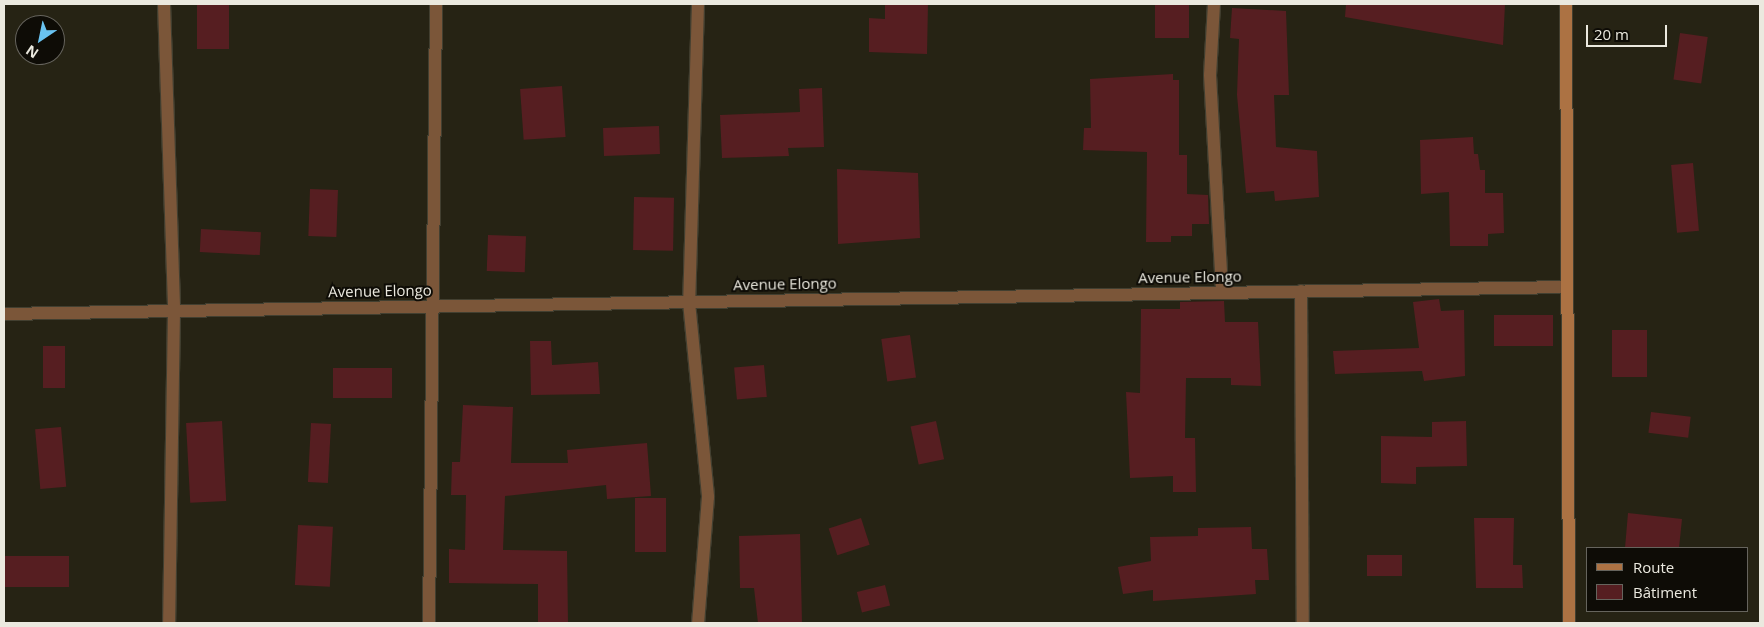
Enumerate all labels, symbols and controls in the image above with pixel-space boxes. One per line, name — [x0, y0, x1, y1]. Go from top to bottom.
north arrow — [15, 15, 65, 65]
scale bar — [1589, 15, 1670, 47]
text: 20 m — [1594, 24, 1629, 44]
text: N — [22, 41, 42, 63]
street label: Avenue Elongo — [1138, 267, 1242, 287]
street label: Avenue Elongo — [733, 274, 837, 294]
street label: Avenue Elongo — [328, 281, 432, 301]
legend — [1586, 547, 1749, 612]
text: Route — [1633, 557, 1674, 577]
text: Bâtiment — [1633, 582, 1697, 602]

